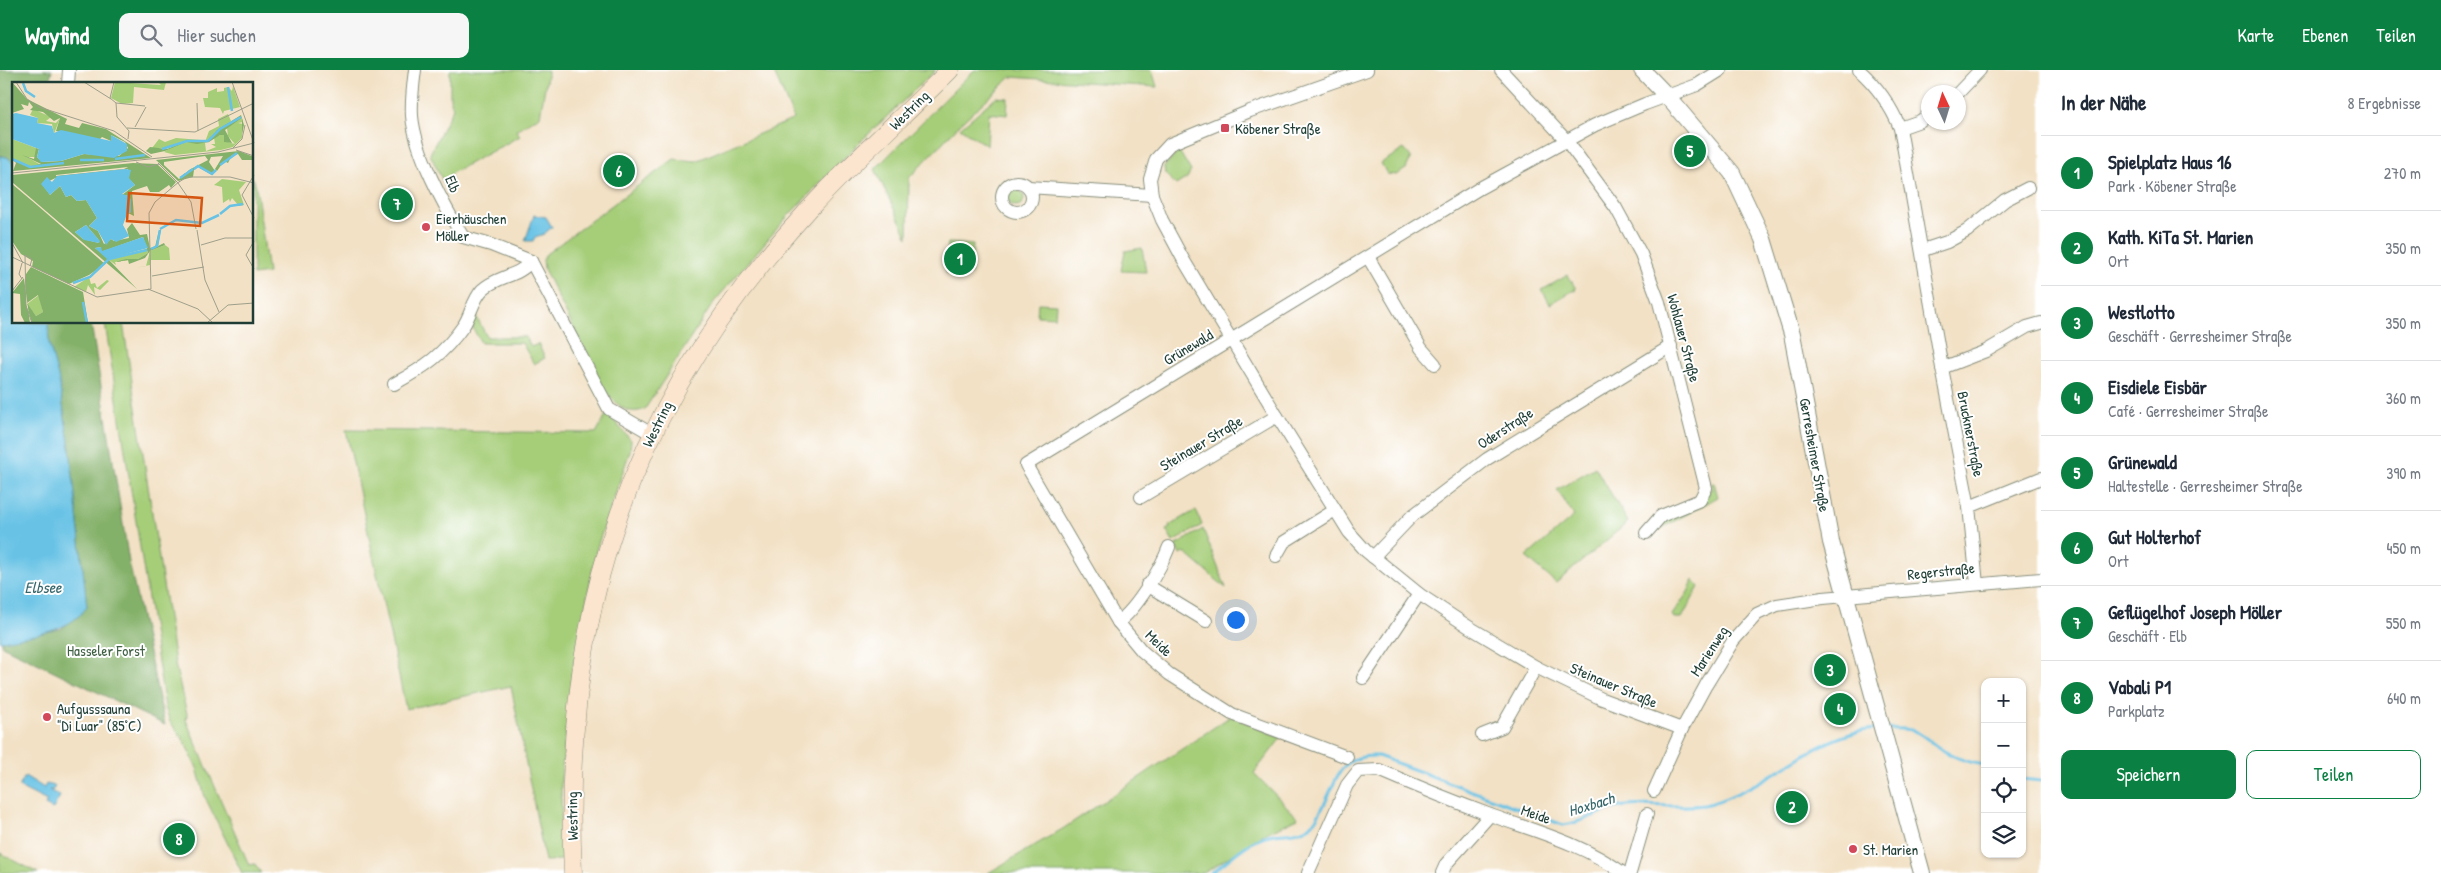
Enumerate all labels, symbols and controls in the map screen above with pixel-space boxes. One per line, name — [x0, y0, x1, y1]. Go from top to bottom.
search box — [119, 13, 469, 58]
text: Wayfind — [25, 19, 89, 51]
icon: search — [137, 21, 165, 49]
text: Hier suchen — [177, 22, 256, 48]
text: Karte — [2238, 23, 2274, 48]
text: Ebenen — [2302, 23, 2348, 48]
text: Teilen — [2376, 23, 2416, 48]
inset map — [12, 82, 254, 324]
street label: Westring — [884, 85, 934, 135]
north arrow — [1921, 85, 1966, 130]
text: In der Nähe — [2061, 88, 2146, 117]
text: 8 Ergebnisse — [2348, 92, 2421, 114]
place label: Köbener Straße — [1235, 118, 1321, 139]
marker: Köbener Straße — [1219, 122, 1231, 134]
pin: 5 — [1674, 132, 1706, 170]
text: Spielplatz Haus 16 — [2108, 149, 2232, 175]
pin: 6 — [603, 152, 635, 190]
text: 1 — [2074, 162, 2080, 184]
text: 270 m — [2384, 162, 2421, 184]
street label: Elb — [440, 172, 466, 196]
text: Park · Köbener Straße — [2108, 175, 2237, 197]
pin: 7 — [381, 185, 413, 223]
place label: Eierhäuschen Möller — [436, 208, 507, 246]
marker: Eierhäuschen Möller — [420, 221, 432, 233]
text: Kath. KiTa St. Marien — [2108, 224, 2253, 250]
text: 2 — [2073, 237, 2081, 259]
text: 350 m — [2385, 237, 2421, 259]
pin: 1 — [944, 240, 976, 278]
text: Ort — [2108, 250, 2129, 272]
street label: Wohlauer Straße — [1662, 292, 1706, 384]
text: Westlotto — [2108, 299, 2175, 325]
text: 3 — [2073, 312, 2081, 334]
text: 350 m — [2385, 312, 2421, 334]
street label: Grünewald — [1159, 324, 1217, 370]
text: Geschäft · Gerresheimer Straße — [2108, 325, 2292, 347]
text: Eisdiele Eisbär — [2108, 374, 2207, 400]
text: 4 — [2074, 387, 2080, 409]
text: 360 m — [2386, 387, 2421, 409]
street label: Brucknerstraße — [1952, 390, 1990, 478]
street label: Gerresheimer Straße — [1795, 396, 1835, 514]
street label: Westring — [637, 397, 677, 451]
text: Café · Gerresheimer Straße — [2108, 400, 2268, 422]
street label: Oderstraße — [1473, 402, 1537, 454]
street label: Steinauer Straße — [1156, 410, 1246, 476]
text: Grünewald — [2108, 449, 2177, 475]
text: 5 — [2074, 462, 2080, 484]
text: 390 m — [2386, 462, 2421, 484]
text: Haltestelle · Gerresheimer Straße — [2108, 475, 2303, 497]
text: Gut Holterhof — [2108, 524, 2201, 550]
text: 6 — [2074, 537, 2080, 559]
text: 450 m — [2387, 537, 2421, 559]
text: Ort — [2108, 550, 2129, 572]
street label: Regerstraße — [1906, 557, 1976, 585]
water label: Elbsee — [25, 576, 62, 598]
text: Geflügelhof Joseph Möller — [2108, 599, 2282, 625]
your location — [1223, 607, 1249, 633]
text: 7 — [2073, 612, 2081, 634]
text: 550 m — [2386, 612, 2421, 634]
street label: Marienweg — [1685, 621, 1733, 680]
street label: Meide — [1141, 625, 1177, 661]
text: Geschäft · Elb — [2108, 625, 2187, 647]
park label: Hasseler Forst — [67, 640, 146, 661]
pin: 3 — [1814, 651, 1846, 689]
street label: Steinauer Straße — [1567, 657, 1661, 713]
text: Vabali P1 — [2108, 674, 2171, 700]
map controls — [1981, 678, 2026, 858]
button: + — [1981, 678, 2026, 723]
text: 8 — [2074, 687, 2080, 709]
text: 640 m — [2387, 687, 2421, 709]
pin: 4 — [1824, 690, 1856, 728]
place label: Aufgusssauna "Di Luar" (85°C) — [57, 698, 142, 736]
text: Parkplatz — [2108, 700, 2165, 722]
marker: Aufgusssauna "Di Luar" (85°C) — [41, 711, 53, 723]
button: − — [1981, 723, 2026, 768]
button: Speichern — [2061, 750, 2236, 799]
button: Teilen — [2246, 750, 2421, 799]
button: locate — [1981, 768, 2026, 813]
water label: Hoxbach — [1565, 786, 1618, 821]
pin: 2 — [1776, 788, 1808, 826]
street label: Westring — [561, 791, 583, 841]
street label: Meide — [1518, 799, 1554, 829]
button: layers — [1981, 813, 2026, 858]
pin: 8 — [163, 820, 195, 858]
place label: St. Marien — [1863, 839, 1919, 860]
marker: St. Marien — [1847, 843, 1859, 855]

